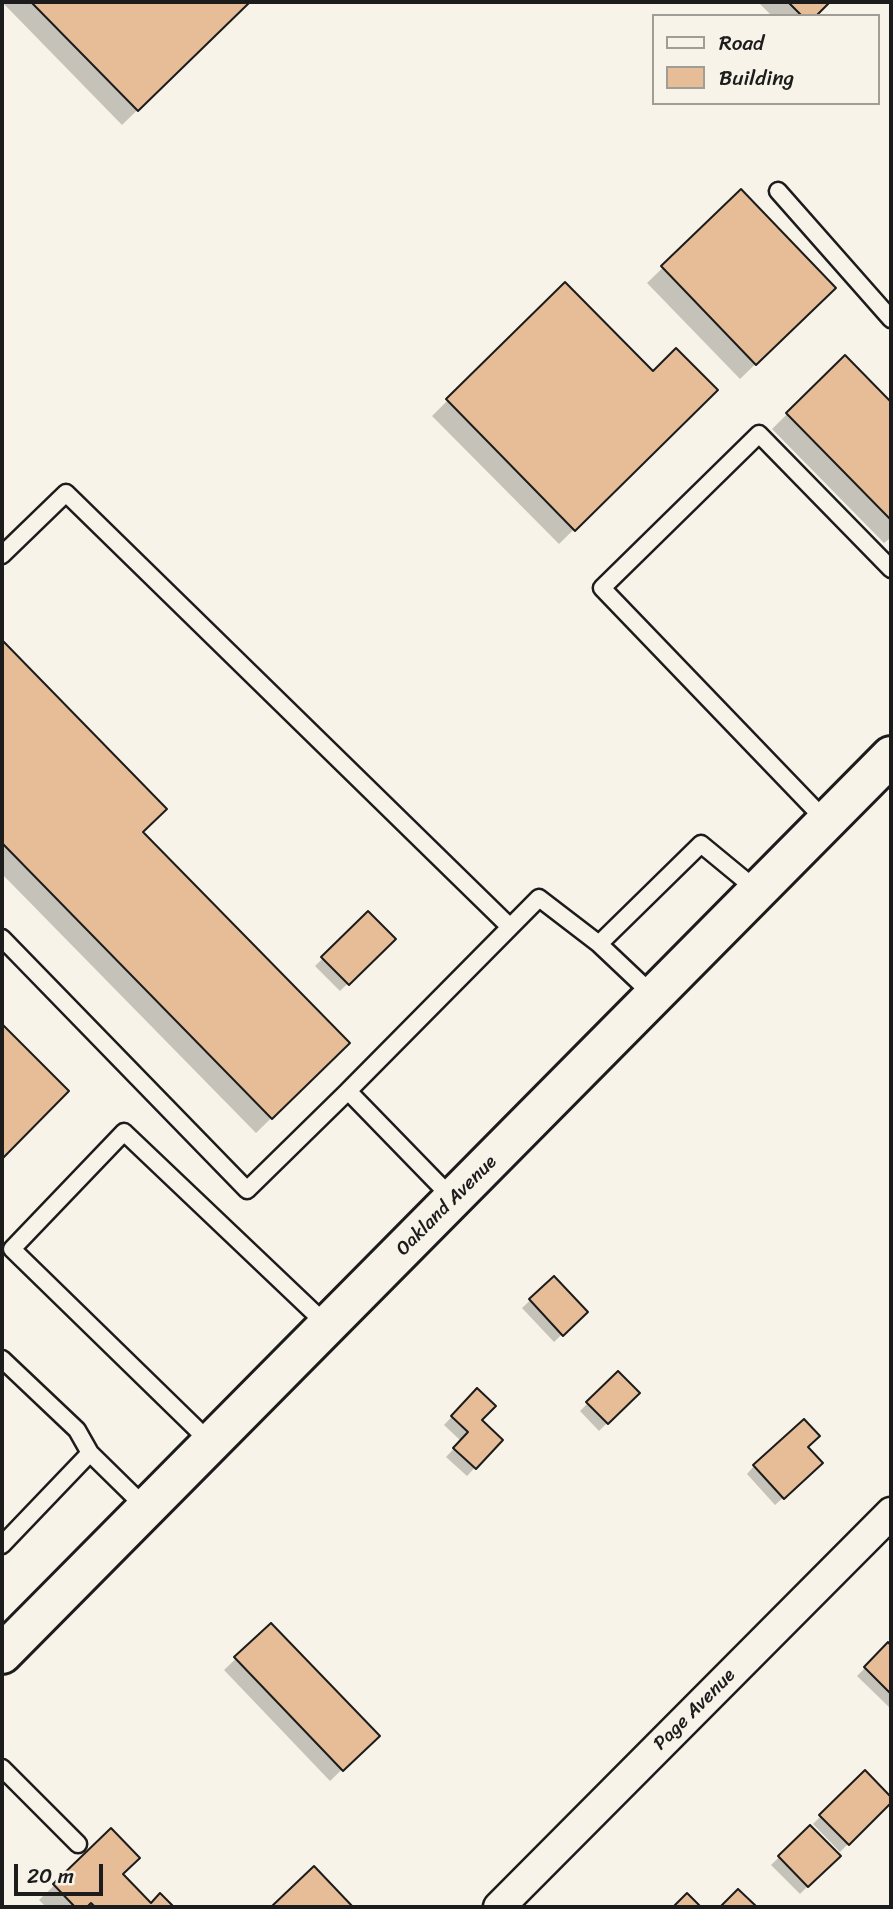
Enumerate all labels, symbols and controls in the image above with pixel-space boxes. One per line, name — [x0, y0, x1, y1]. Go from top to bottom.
legend — [652, 14, 879, 105]
text: Road — [719, 24, 764, 62]
text: Building — [719, 59, 794, 97]
street label: Oakland Avenue — [392, 1151, 502, 1261]
street label: Page Avenue — [649, 1664, 741, 1756]
scale bar — [18, 1850, 107, 1894]
text: 20 m — [27, 1857, 74, 1895]

